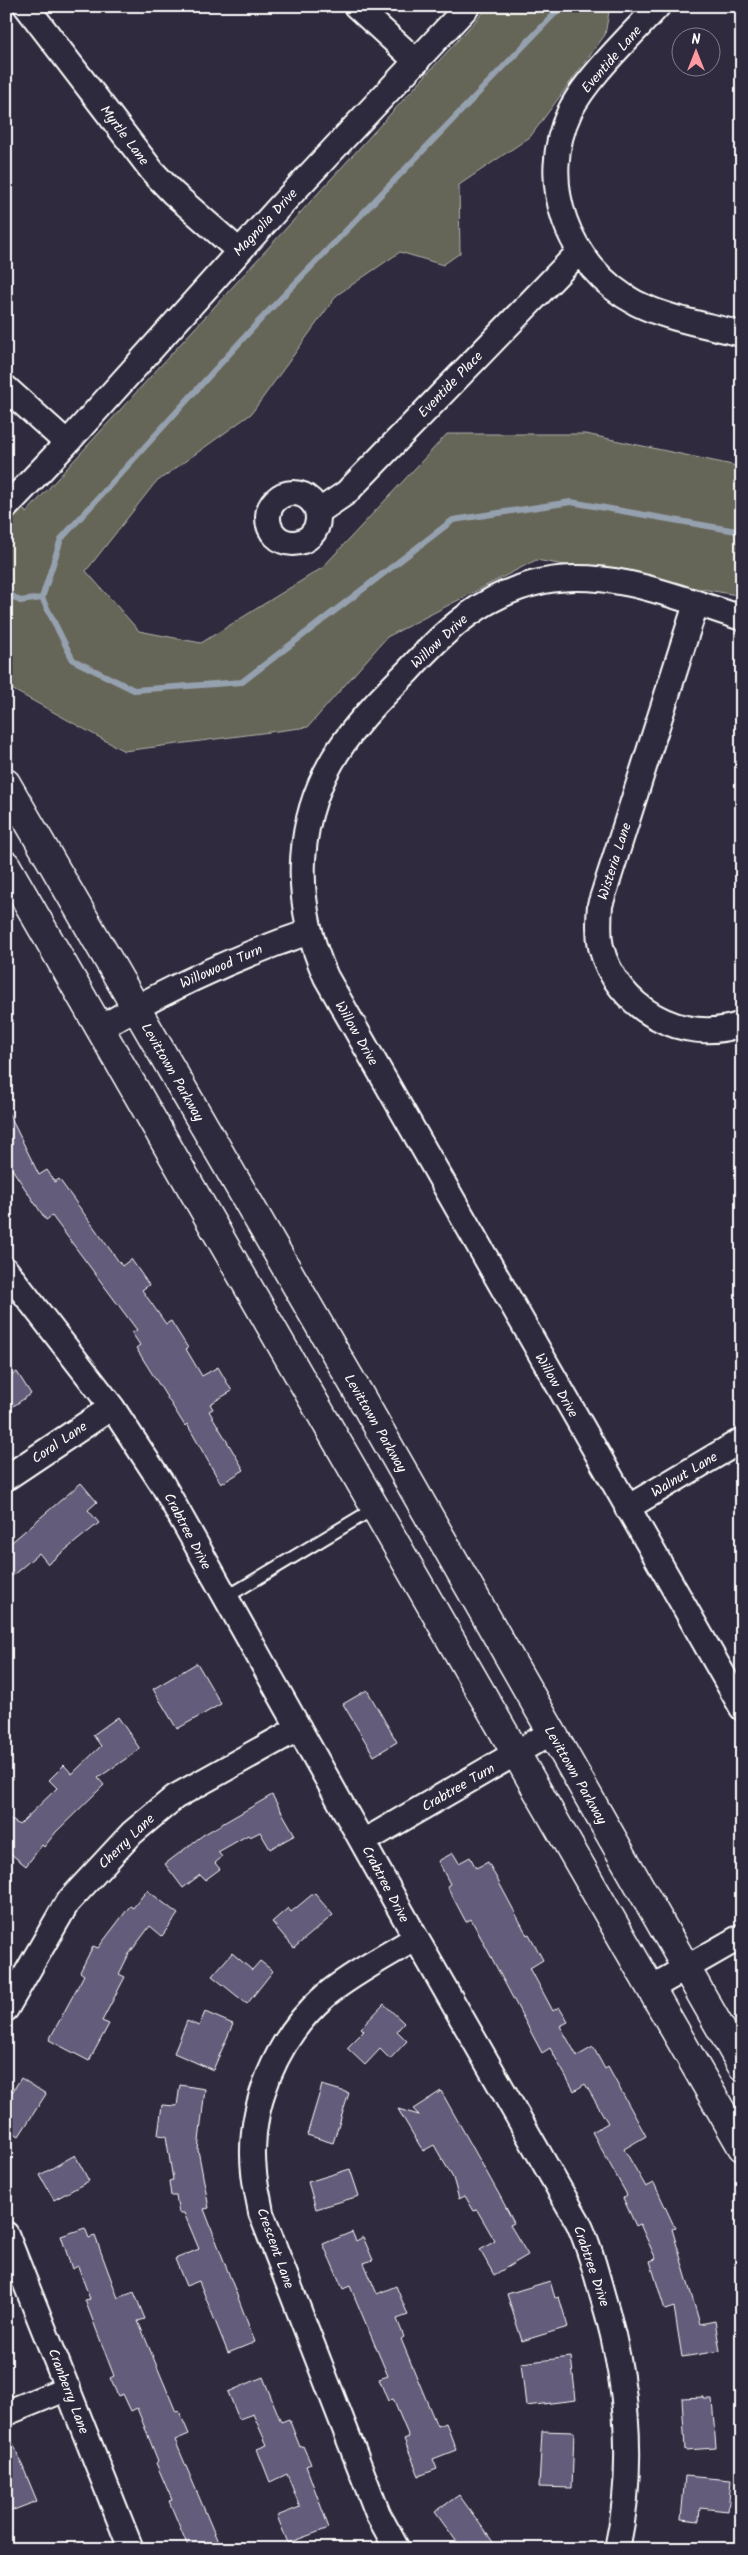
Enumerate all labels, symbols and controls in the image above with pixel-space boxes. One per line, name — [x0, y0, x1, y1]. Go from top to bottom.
street label: Eventide Lane — [576, 20, 648, 98]
north arrow — [670, 28, 720, 78]
text: N — [692, 29, 701, 51]
street label: Myrtle Lane — [94, 101, 155, 171]
street label: Magnolia Drive — [228, 183, 304, 262]
street label: Eventide Place — [413, 346, 489, 423]
street label: Willow Drive — [406, 609, 474, 674]
street label: Wisteria Lane — [592, 819, 638, 903]
street label: Willowood Turn — [177, 939, 266, 995]
street label: Willow Drive — [329, 997, 384, 1071]
street label: Levittown Parkway — [135, 1019, 210, 1126]
street label: Willow Drive — [529, 1349, 584, 1423]
street label: Levittown Parkway — [338, 1370, 413, 1477]
street label: Coral Lane — [27, 1416, 92, 1470]
street label: Walnut Lane — [647, 1446, 723, 1503]
street label: Crabtree Drive — [158, 1489, 217, 1575]
street label: Levittown Parkway — [538, 1722, 613, 1829]
street label: Crabtree Turn — [418, 1758, 499, 1818]
street label: Cherry Lane — [93, 1808, 161, 1875]
street label: Crabtree Drive — [356, 1842, 415, 1928]
street label: Crescent Lane — [250, 2205, 300, 2292]
street label: Crabtree Drive — [567, 2223, 615, 2310]
street label: Cranberry Lane — [42, 2345, 95, 2438]

